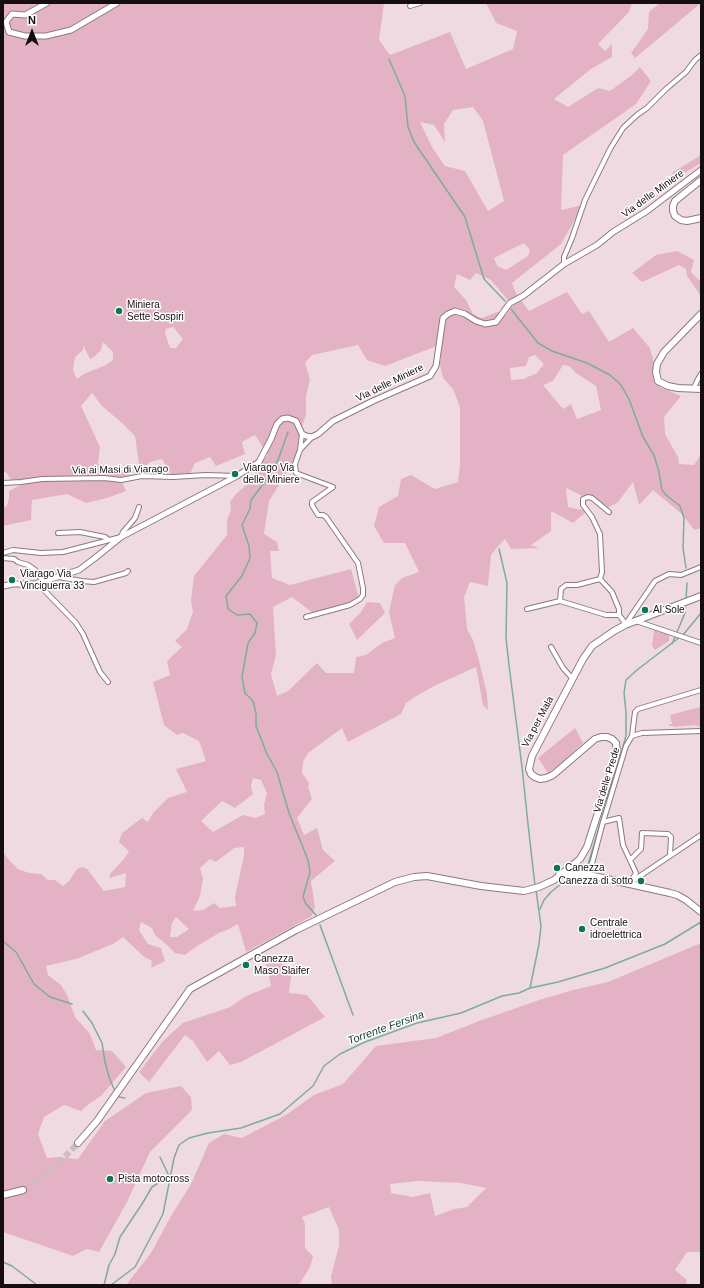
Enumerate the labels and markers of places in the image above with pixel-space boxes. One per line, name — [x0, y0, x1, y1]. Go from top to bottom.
place label: Miniera Sette Sospiri — [127, 299, 184, 322]
marker: Miniera Sette Sospiri — [114, 306, 124, 316]
place label: Viarago Via delle Miniere — [243, 462, 300, 486]
marker: Viarago Via delle Miniere — [230, 469, 240, 479]
place label: Viarago Via Vinciguerra 33 — [20, 568, 84, 592]
marker: Viarago Via Vinciguerra 33 — [7, 575, 17, 585]
place label: Al Sole — [653, 604, 685, 616]
marker: Al Sole — [640, 605, 650, 615]
place label: Canezza — [565, 862, 604, 874]
marker: Canezza — [552, 863, 562, 873]
place label: Canezza di sotto — [559, 875, 633, 887]
marker: Canezza di sotto — [636, 876, 646, 886]
place label: Centrale idroelettrica — [590, 917, 642, 940]
marker: Centrale idroelettrica — [577, 924, 587, 934]
place label: Canezza Maso Slaifer — [254, 953, 310, 976]
marker: Canezza Maso Slaifer — [241, 960, 251, 970]
place label: Pista motocross — [118, 1173, 189, 1185]
marker: Pista motocross — [105, 1174, 115, 1184]

